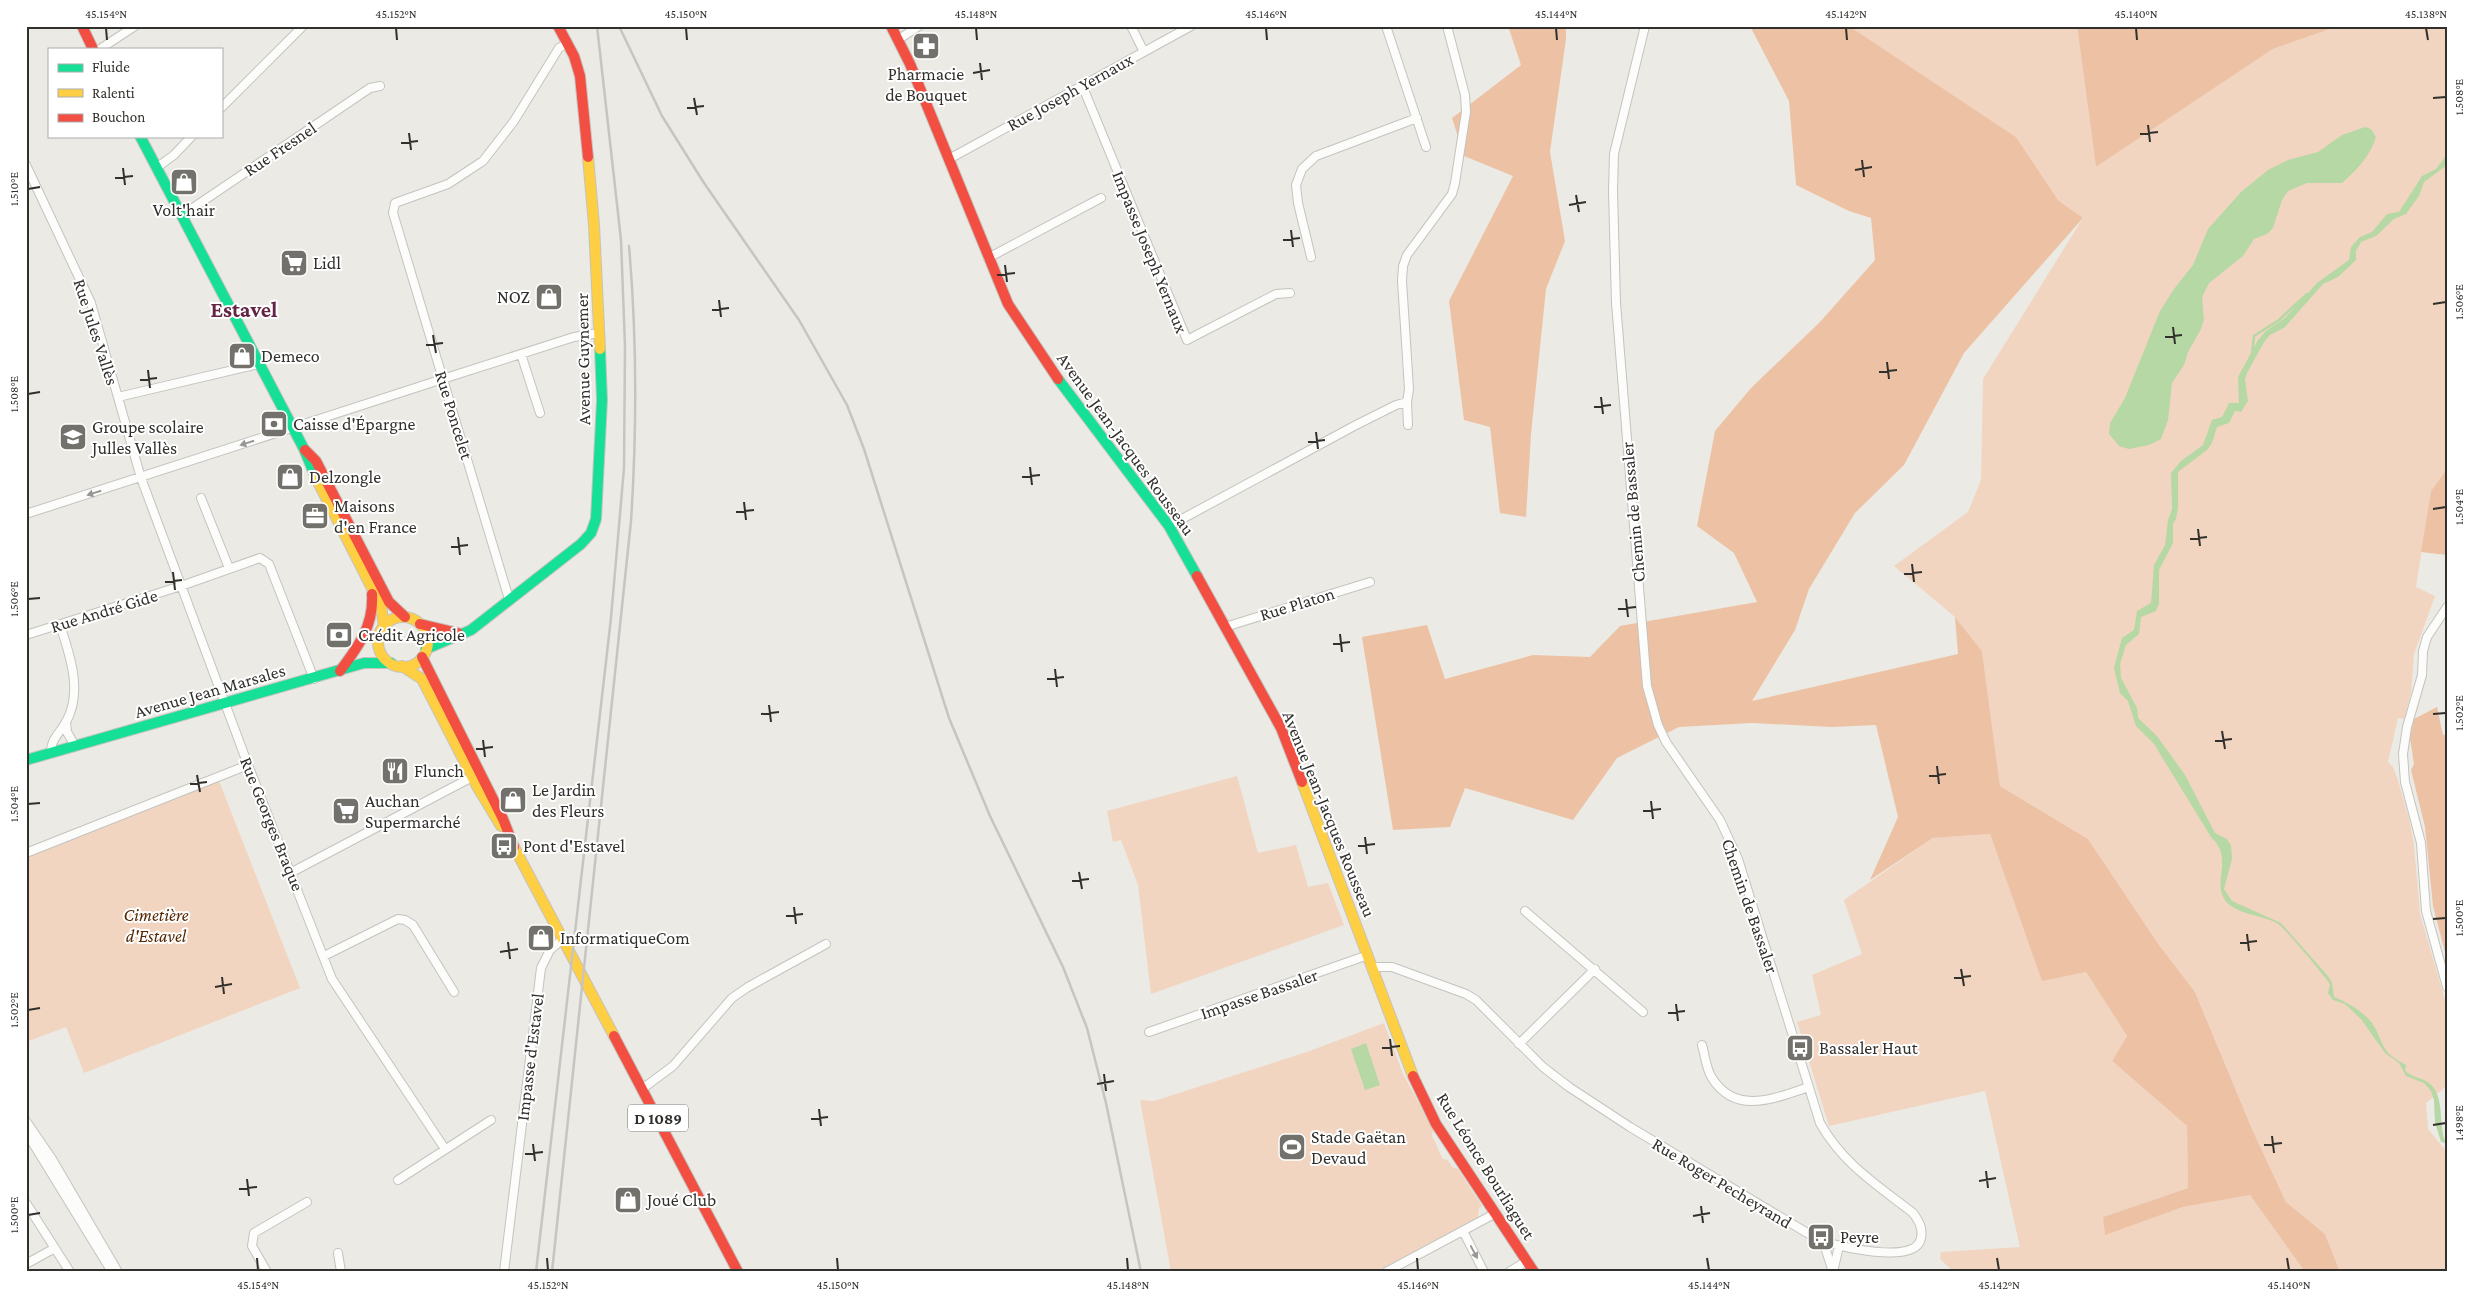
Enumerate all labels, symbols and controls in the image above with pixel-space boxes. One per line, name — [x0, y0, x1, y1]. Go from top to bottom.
text: 45.154°N — [85, 7, 127, 21]
text: 45.152°N — [375, 7, 417, 21]
text: 45.150°N — [665, 7, 708, 21]
text: 45.148°N — [955, 7, 998, 21]
text: 45.146°N — [1245, 7, 1287, 21]
text: 45.144°N — [1535, 7, 1577, 21]
text: 45.142°N — [1825, 7, 1867, 21]
text: 45.140°N — [2114, 7, 2158, 21]
text: 45.138°N — [2405, 7, 2447, 21]
pharmacy icon: Pharmacie de Bouquet — [911, 31, 941, 61]
legend — [48, 48, 222, 138]
street label: Rue Joseph Yernaux — [1004, 49, 1137, 135]
text: Fluide — [92, 59, 130, 75]
place label: Pharmacie de Bouquet — [885, 64, 968, 105]
text: 1.508°E — [2452, 78, 2466, 115]
text: Ralenti — [92, 85, 135, 101]
text: Bouchon — [92, 109, 145, 125]
street label: Rue Fresnel — [240, 117, 320, 180]
shop icon: Volt'hair — [169, 167, 199, 197]
street label: Impasse Joseph Yernaux — [1108, 168, 1192, 337]
text: 1.510°E — [7, 172, 21, 206]
place label: Volt'hair — [153, 200, 216, 220]
supermarket icon: Lidl — [279, 248, 309, 278]
place label: Lidl — [313, 253, 341, 273]
street label: Rue Jules Vallès — [69, 276, 123, 388]
shop icon: NOZ — [534, 282, 564, 312]
text: 1.506°E — [2452, 284, 2466, 320]
place label: NOZ — [497, 287, 530, 307]
street label: Avenue Guynemer — [572, 292, 594, 425]
district label: Estavel — [211, 297, 278, 322]
shop icon: Demeco — [227, 341, 257, 371]
place label: Demeco — [261, 346, 320, 366]
street label: Avenue Jean-Jacques Rousseau — [1053, 349, 1199, 539]
street label: Rue Poncelet — [431, 368, 477, 463]
text: 1.508°E — [7, 375, 21, 412]
bank icon: Caisse d'Épargne — [259, 409, 289, 439]
place label: Caisse d'Épargne — [293, 414, 416, 434]
place label: Groupe scolaire Julles Vallès — [90, 417, 204, 458]
school or university icon: Groupe scolaire Julles Vallès — [58, 422, 88, 452]
one-way arrow — [239, 440, 254, 447]
street label: Chemin de Bassaler — [1617, 440, 1649, 583]
shop icon: Delzongle — [275, 462, 305, 492]
place label: Delzongle — [309, 467, 381, 487]
one-way arrow — [86, 489, 101, 497]
text: 1.504°E — [2452, 489, 2466, 525]
place label: Maisons d'en France — [334, 496, 417, 537]
office icon: Maisons d'en France — [300, 501, 330, 531]
text: 1.506°E — [7, 581, 21, 617]
street label: Rue Platon — [1257, 583, 1337, 625]
street label: Rue André Gide — [48, 585, 160, 637]
bank icon: Crédit Agricole — [324, 620, 354, 650]
place label: Crédit Agricole — [358, 625, 465, 645]
street label: Avenue Jean Marsales — [132, 660, 288, 722]
text: 1.502°E — [2452, 695, 2466, 731]
street label: Avenue Jean-Jacques Rousseau — [1278, 708, 1380, 920]
street label: Rue Georges Braque — [236, 754, 308, 894]
restaurant icon: Flunch — [380, 756, 410, 786]
place label: Flunch — [414, 761, 464, 781]
place label: Le Jardin des Fleurs — [532, 780, 604, 821]
shop icon: Le Jardin des Fleurs — [498, 785, 528, 815]
text: 1.504°E — [7, 786, 21, 822]
place label: Auchan Supermarché — [365, 791, 461, 832]
supermarket icon: Auchan Supermarché — [331, 796, 361, 826]
bus stop icon: Pont d'Estavel — [489, 831, 519, 861]
place label: Pont d'Estavel — [523, 836, 625, 856]
street label: Chemin de Bassaler — [1718, 836, 1783, 976]
text: 1.500°E — [2452, 899, 2466, 936]
park label: Cimetière d'Estavel — [123, 905, 189, 946]
shop icon: InformatiqueCom — [526, 923, 556, 953]
place label: InformatiqueCom — [560, 928, 690, 948]
street label: Impasse Bassaler — [1198, 964, 1321, 1023]
text: 1.502°E — [7, 992, 21, 1028]
street label: Impasse d'Estavel — [512, 992, 548, 1122]
bus stop icon: Bassaler Haut — [1785, 1033, 1815, 1063]
place label: Bassaler Haut — [1819, 1038, 1919, 1058]
street label: Rue Léonce Bourliaguet — [1433, 1089, 1540, 1244]
road number: D 1089 — [628, 1104, 688, 1132]
text: 1.498°E — [2452, 1105, 2466, 1141]
place label: Stade Gaëtan Devaud — [1311, 1127, 1406, 1168]
sports icon: Stade Gaëtan Devaud — [1277, 1132, 1307, 1162]
street label: Rue Roger Pecheyrand — [1649, 1133, 1796, 1233]
shop icon: Joué Club — [613, 1185, 643, 1215]
place label: Joué Club — [645, 1190, 716, 1210]
text: 1.500°E — [7, 1196, 21, 1233]
bus stop icon: Peyre — [1806, 1222, 1836, 1252]
place label: Peyre — [1840, 1227, 1879, 1247]
one-way arrow — [1469, 1245, 1478, 1258]
text: 45.154°N — [237, 1278, 279, 1292]
text: 45.152°N — [527, 1278, 569, 1292]
text: 45.150°N — [817, 1278, 860, 1292]
text: 45.148°N — [1107, 1278, 1150, 1292]
text: 45.146°N — [1397, 1278, 1439, 1292]
text: 45.144°N — [1688, 1278, 1730, 1292]
text: 45.142°N — [1978, 1278, 2020, 1292]
text: 45.140°N — [2267, 1278, 2311, 1292]

